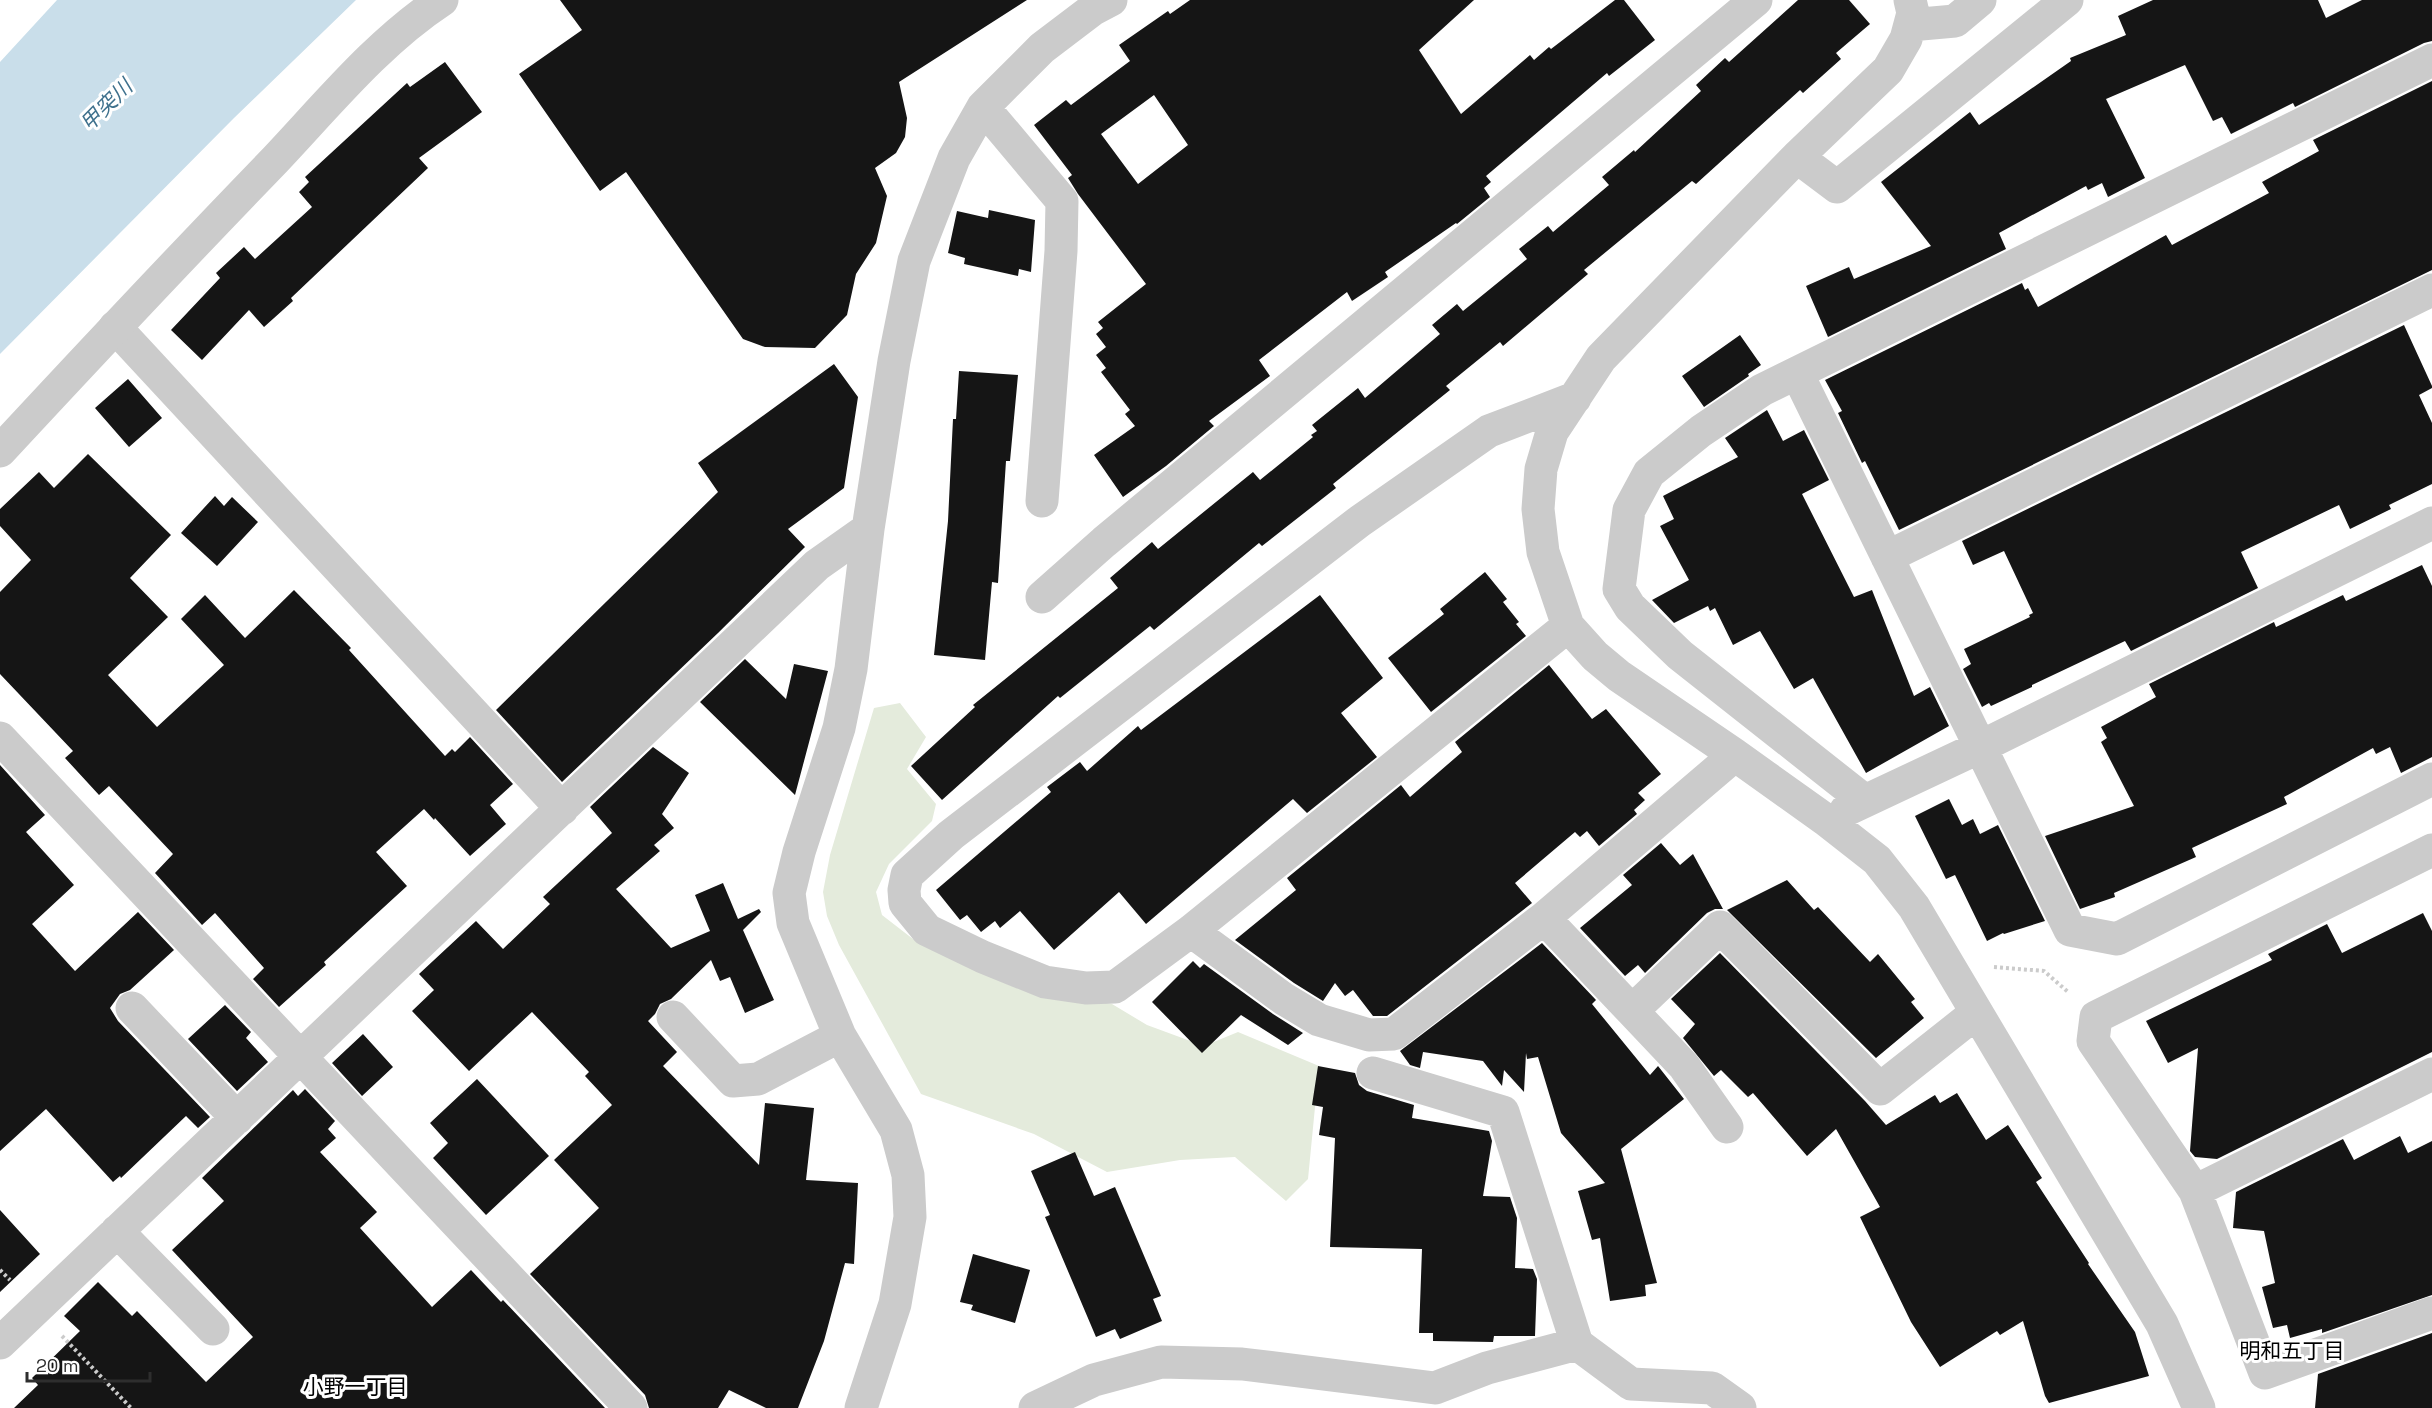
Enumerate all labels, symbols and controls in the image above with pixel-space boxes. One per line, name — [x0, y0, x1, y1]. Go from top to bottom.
water label: 甲突川 — [74, 72, 139, 137]
district label: 明和五丁目 — [2240, 1337, 2345, 1364]
scale bar — [27, 1345, 150, 1383]
text: 20 m — [36, 1354, 79, 1377]
district label: 小野一丁目 — [303, 1373, 408, 1400]

